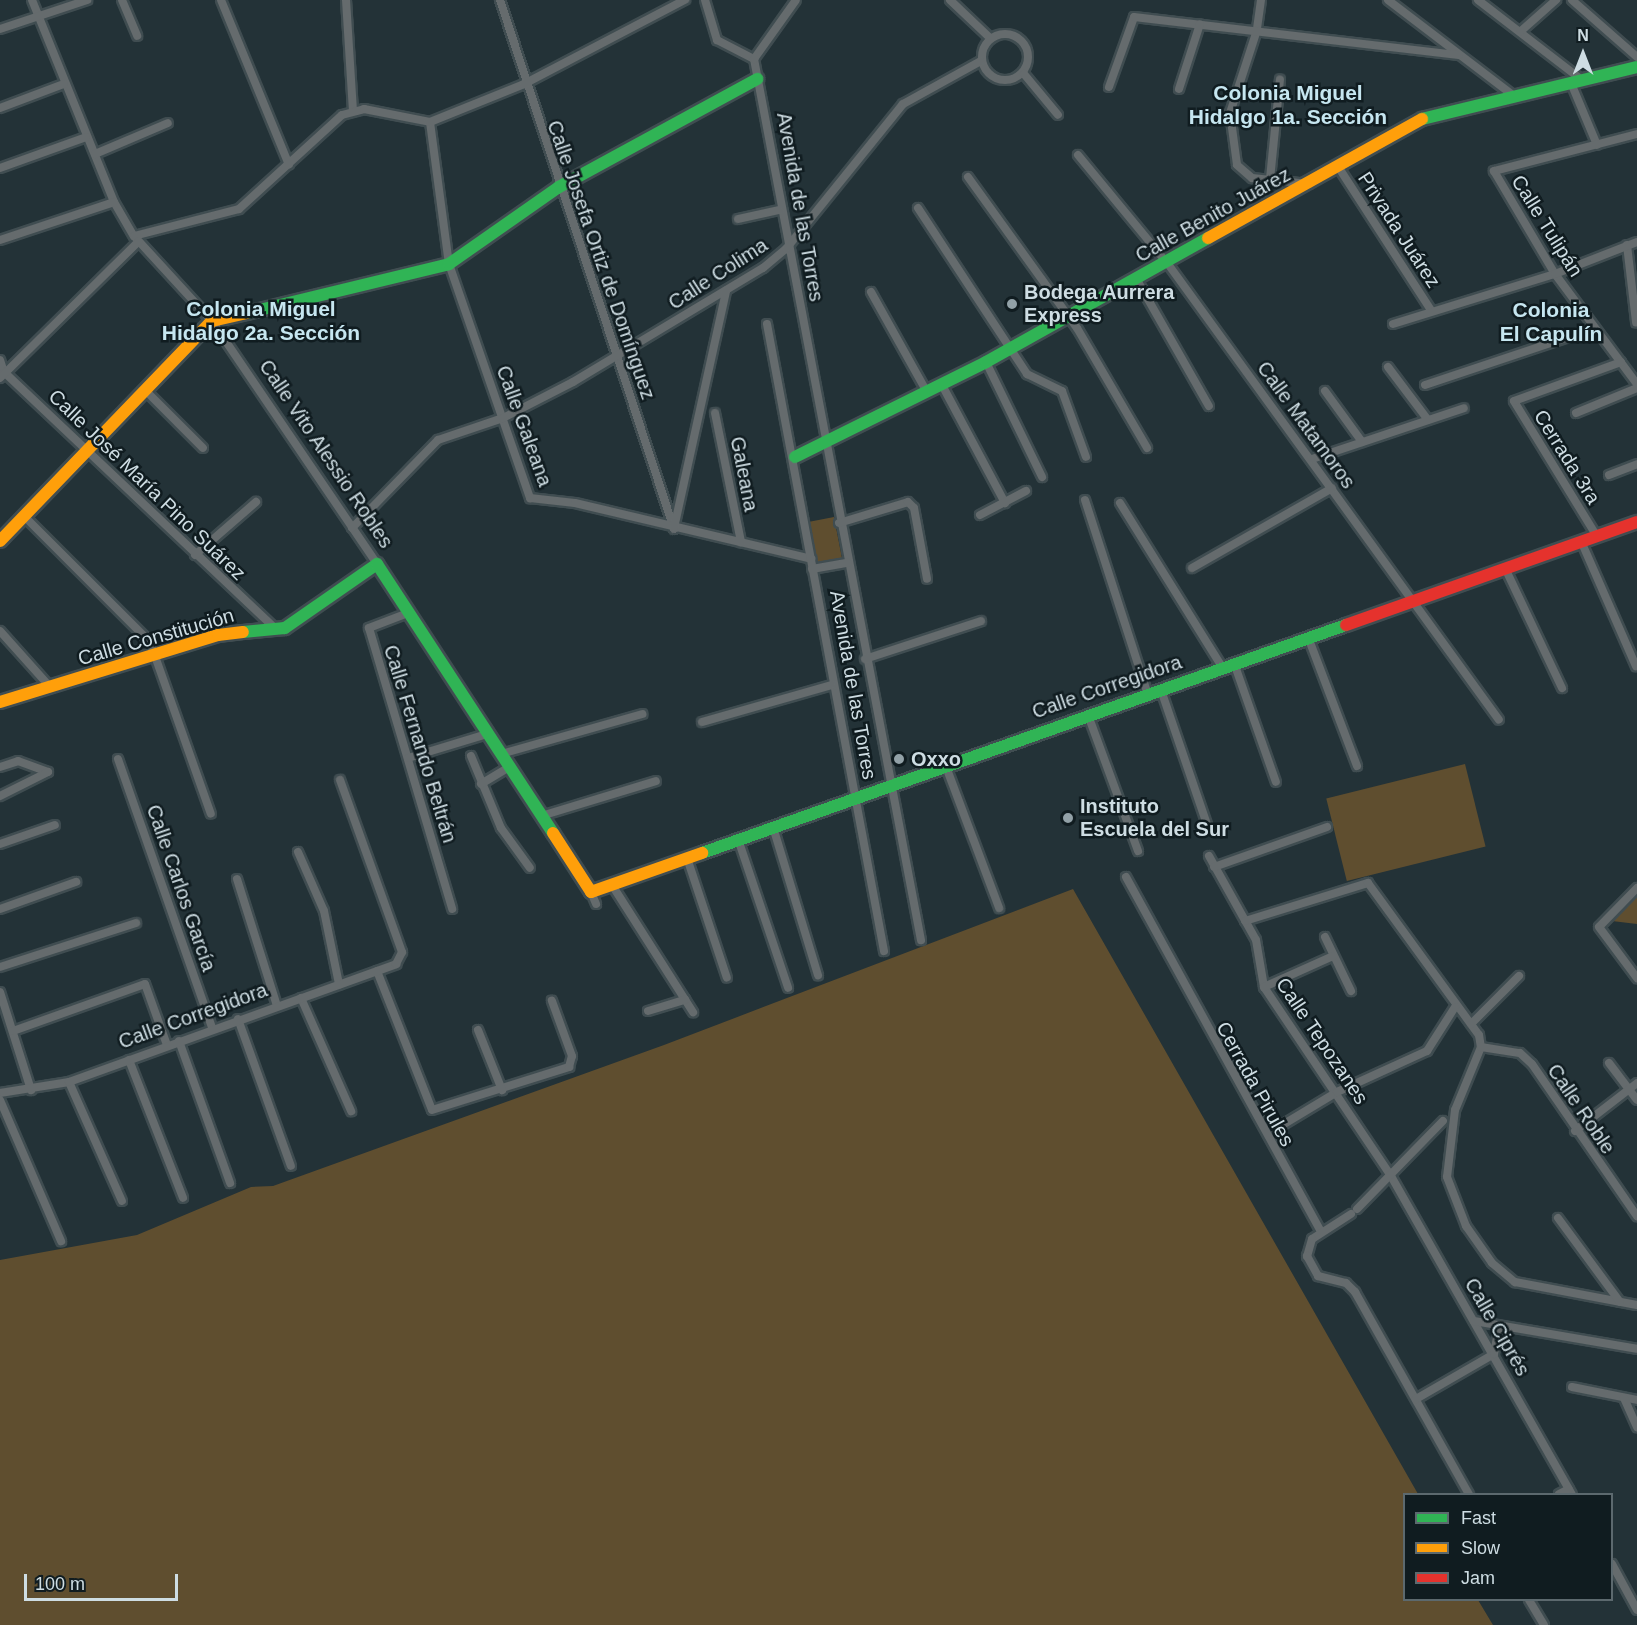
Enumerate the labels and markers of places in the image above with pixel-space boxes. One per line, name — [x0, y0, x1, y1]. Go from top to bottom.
place label: Bodega Aurrera Express — [1024, 280, 1175, 327]
marker: Bodega Aurrera Express — [1005, 297, 1019, 311]
place label: Oxxo — [911, 747, 961, 771]
marker: Oxxo — [892, 752, 906, 766]
place label: Instituto Escuela del Sur — [1080, 795, 1229, 842]
marker: Instituto Escuela del Sur — [1061, 811, 1075, 825]

